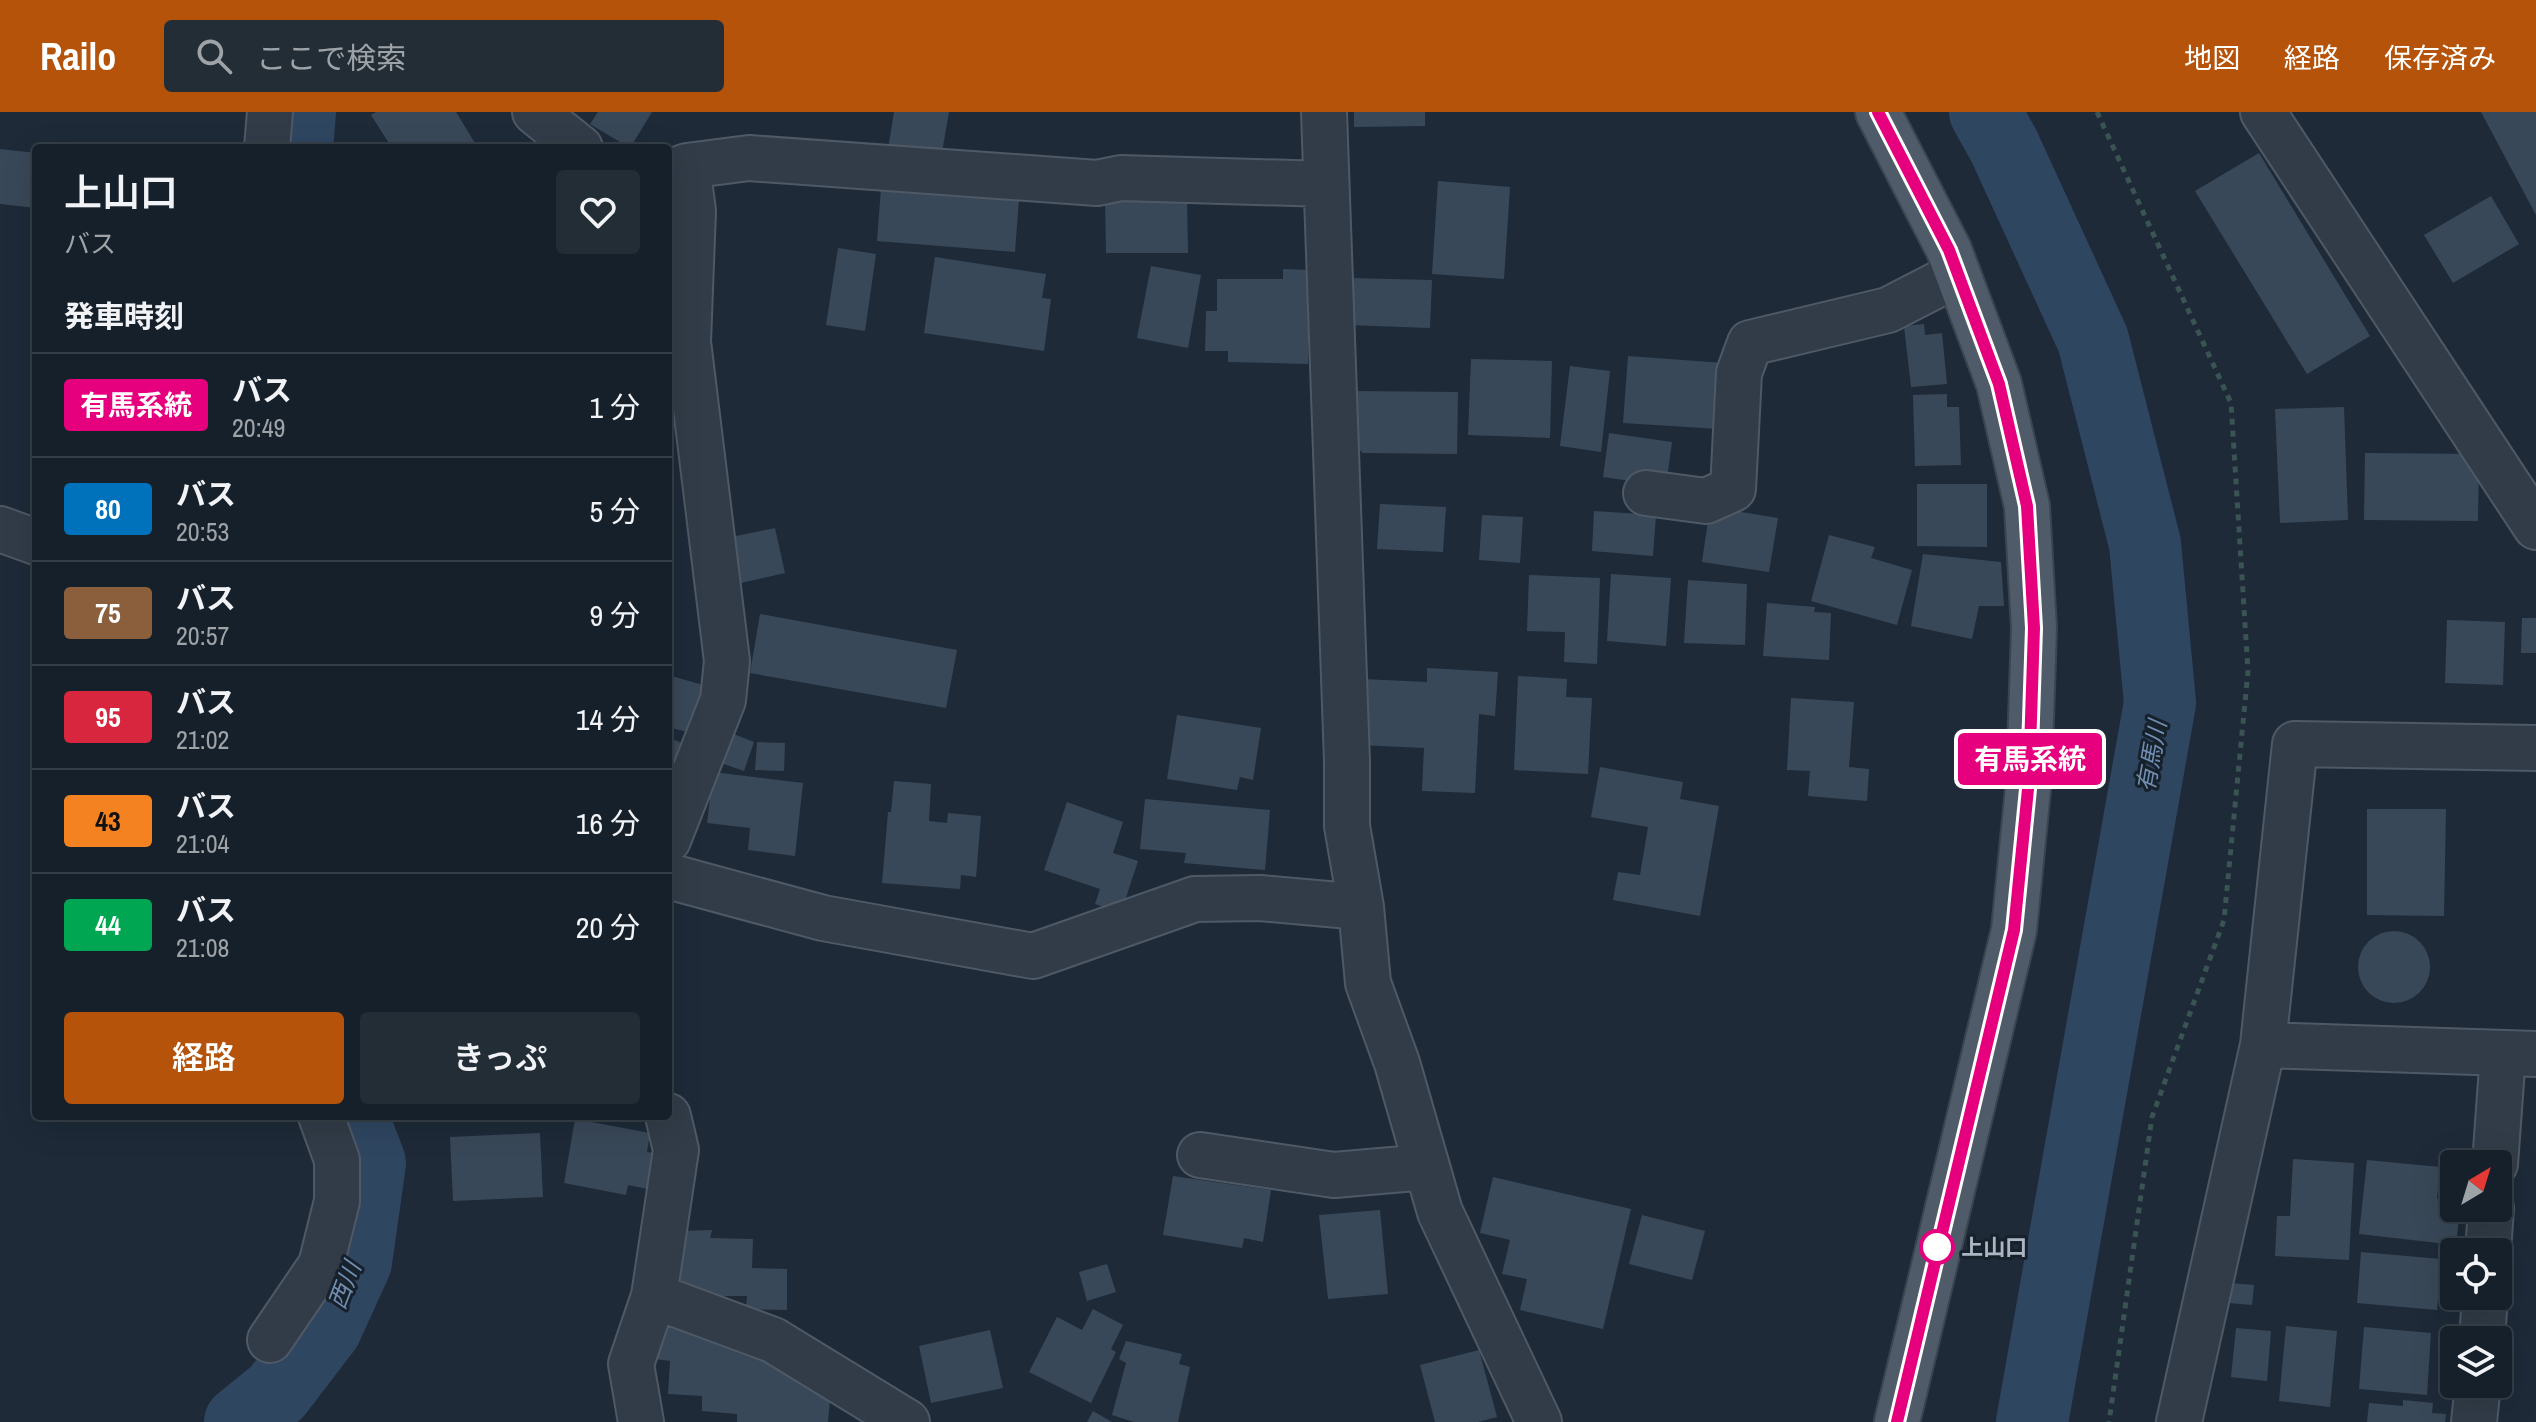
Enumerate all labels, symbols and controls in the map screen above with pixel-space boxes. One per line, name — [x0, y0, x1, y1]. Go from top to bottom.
search box — [164, 20, 724, 92]
text: Railo — [40, 31, 116, 82]
icon: search — [192, 34, 236, 78]
text: ここで検索 — [256, 38, 406, 78]
text: 地図 — [2184, 39, 2240, 77]
text: 経路 — [2284, 39, 2340, 77]
text: 保存済み — [2384, 39, 2496, 77]
text: 上山口 — [64, 167, 178, 218]
button: heart — [556, 170, 640, 254]
text: バス — [64, 226, 116, 261]
text: 発車時刻 — [64, 296, 184, 336]
text: バス — [232, 370, 292, 410]
text: 有馬系統 — [80, 386, 192, 424]
text: 1 分 — [589, 387, 640, 427]
text: 20:49 — [232, 410, 285, 445]
text: バス — [176, 474, 236, 514]
text: 80 — [95, 490, 121, 528]
text: 5 分 — [589, 491, 640, 531]
text: 20:53 — [176, 514, 229, 549]
text: バス — [176, 578, 236, 618]
text: 75 — [95, 594, 121, 632]
text: 9 分 — [589, 595, 640, 635]
text: 20:57 — [176, 618, 229, 653]
text: バス — [176, 682, 236, 722]
text: 95 — [95, 698, 121, 736]
text: 14 分 — [576, 699, 640, 739]
water label: 有馬川 — [2129, 715, 2174, 794]
text: 21:02 — [176, 722, 229, 757]
line badge: 有馬系統 — [1974, 733, 2086, 785]
text: 有馬系統 — [1974, 740, 2086, 778]
text: バス — [176, 786, 236, 826]
text: 43 — [95, 802, 121, 840]
text: 16 分 — [576, 803, 640, 843]
text: 21:04 — [176, 826, 229, 861]
text: バス — [176, 890, 236, 930]
text: 44 — [95, 906, 121, 944]
text: 20 分 — [576, 907, 640, 947]
text: 21:08 — [176, 930, 229, 965]
button: 経路 — [64, 1012, 344, 1104]
button: きっぷ — [360, 1012, 640, 1104]
north arrow — [2440, 1150, 2512, 1222]
map controls — [2440, 1150, 2512, 1398]
marker: 上山口 — [1920, 1230, 1954, 1264]
place label: 上山口 — [1961, 1232, 2027, 1262]
button: locate — [2440, 1238, 2512, 1310]
water label: 西川 — [320, 1254, 369, 1313]
button: layers — [2440, 1326, 2512, 1398]

